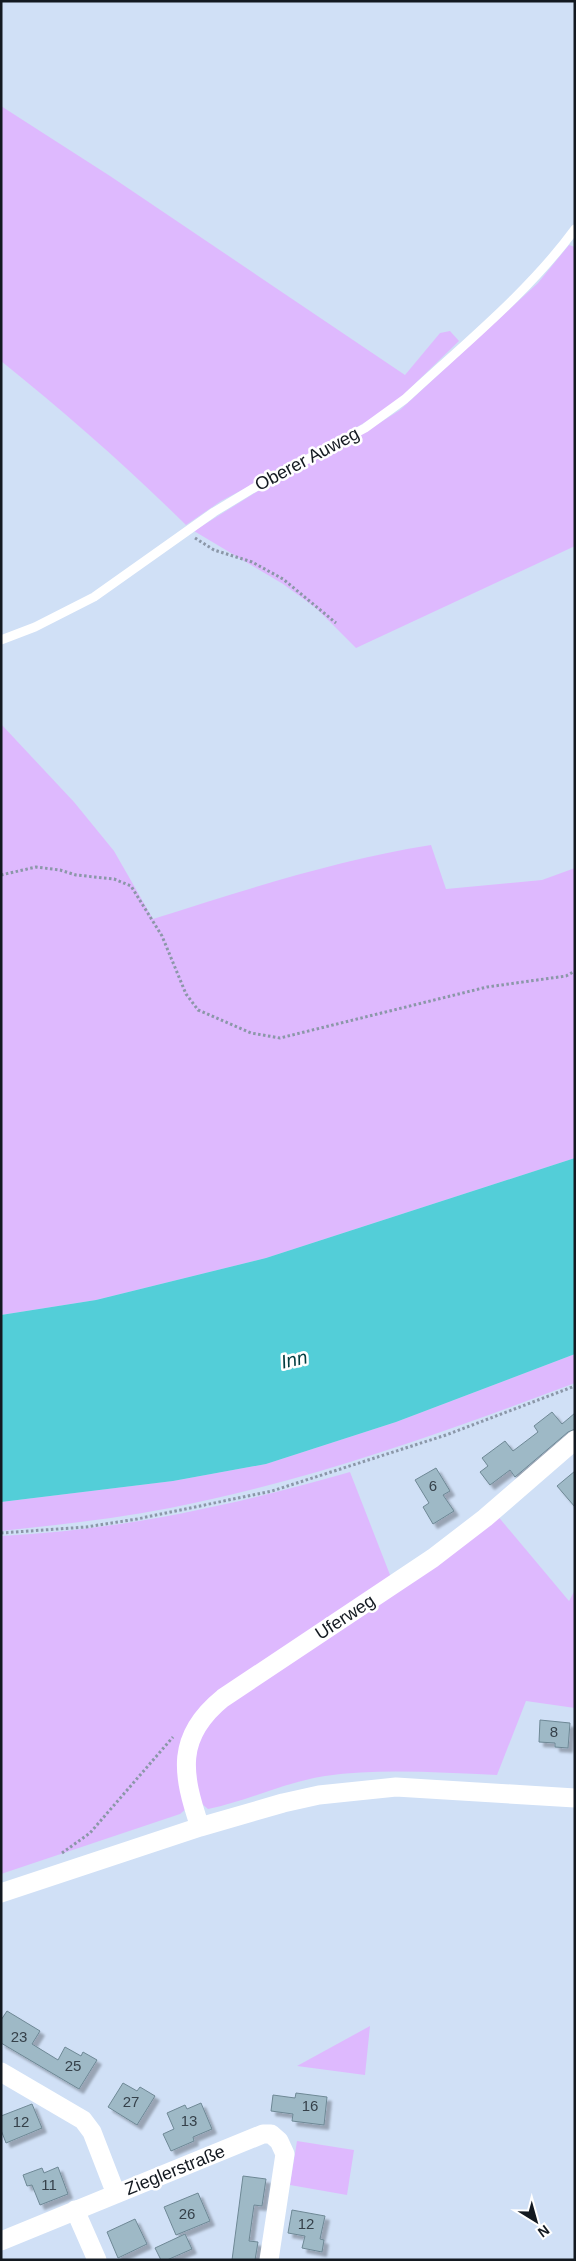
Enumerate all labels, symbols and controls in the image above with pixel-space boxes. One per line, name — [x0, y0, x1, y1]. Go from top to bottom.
street label: Oberer Auweg — [252, 423, 362, 495]
water label: Inn — [279, 1346, 309, 1373]
house number: 6 — [429, 1477, 437, 1494]
street label: Uferweg — [311, 1590, 379, 1644]
house number: 8 — [550, 1723, 558, 1740]
house number: 23 — [11, 2028, 27, 2045]
house number: 25 — [65, 2057, 81, 2074]
house number: 27 — [123, 2093, 139, 2110]
house number: 16 — [302, 2097, 318, 2114]
house number: 13 — [181, 2112, 197, 2129]
house number: 12 — [13, 2113, 29, 2130]
street label: Zieglerstraße — [122, 2141, 228, 2199]
house number: 11 — [41, 2176, 57, 2193]
north arrow — [511, 2196, 561, 2246]
house number: 26 — [179, 2205, 195, 2222]
house number: 12 — [298, 2215, 314, 2232]
text: N — [535, 2222, 553, 2241]

